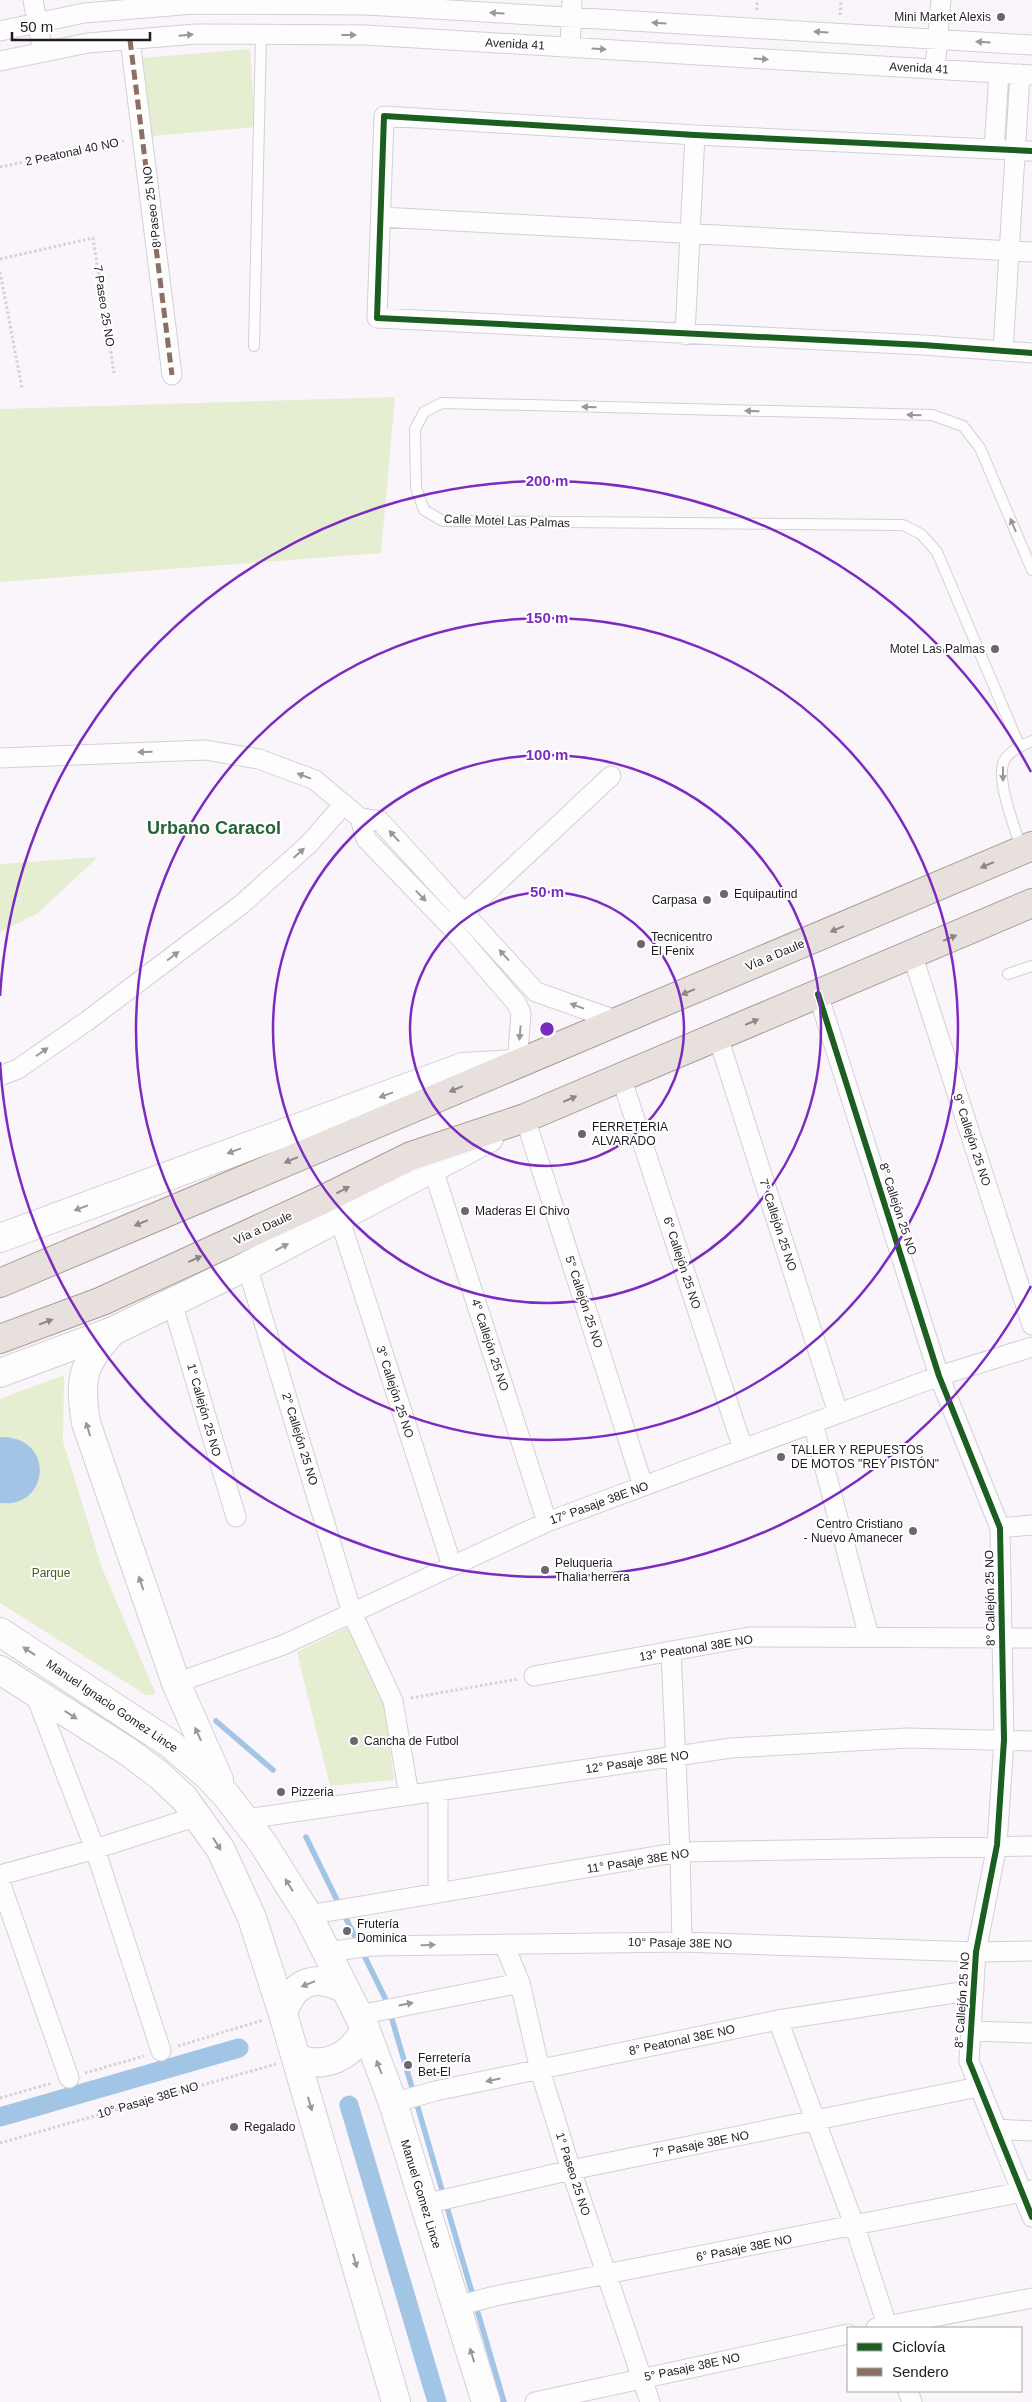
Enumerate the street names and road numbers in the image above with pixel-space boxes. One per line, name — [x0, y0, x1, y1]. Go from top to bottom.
street label: Avenida 41 — [485, 35, 546, 53]
street label: Avenida 41 — [889, 59, 950, 77]
street label: 2 Peatonal 40 NO — [24, 135, 120, 169]
street label: 8 Paseo 25 NO — [140, 165, 164, 249]
street label: 7 Paseo 25 NO — [91, 264, 117, 348]
street label: Calle Motel Las Palmas — [444, 512, 570, 530]
street label: Vía a Daule — [743, 936, 807, 974]
street label: 9° Callejón 25 NO — [950, 1092, 994, 1188]
street label: 8° Callejón 25 NO — [876, 1161, 920, 1257]
street label: 7° Callejón 25 NO — [756, 1177, 800, 1273]
street label: Vía a Daule — [232, 1208, 295, 1248]
street label: 6° Callejón 25 NO — [660, 1215, 704, 1311]
street label: 5° Callejón 25 NO — [562, 1254, 606, 1350]
street label: 4° Callejón 25 NO — [468, 1297, 512, 1393]
street label: 3° Callejón 25 NO — [373, 1344, 417, 1440]
street label: 1° Callejón 25 NO — [184, 1362, 224, 1458]
street label: 2° Callejón 25 NO — [279, 1391, 321, 1487]
street label: 17° Pasaje 38E NO — [548, 1479, 650, 1527]
street label: 8° Callejón 25 NO — [982, 1550, 998, 1646]
street label: 13° Peatonal 38E NO — [638, 1632, 754, 1664]
street label: Manuel Ignacio Gomez Lince — [44, 1657, 181, 1755]
street label: 12° Pasaje 38E NO — [584, 1748, 690, 1776]
street label: 11° Pasaje 38E NO — [586, 1846, 690, 1876]
street label: 10° Pasaje 38E NO — [628, 1935, 732, 1951]
street label: 8° Callejón 25 NO — [952, 1952, 972, 2048]
street label: 8° Peatonal 38E NO — [628, 2022, 736, 2058]
street label: 10° Pasaje 38E NO — [96, 2079, 200, 2121]
street label: 7° Pasaje 38E NO — [652, 2128, 750, 2160]
street label: 1° Paseo 25 NO — [553, 2131, 593, 2217]
street label: Manuel Gomez Lince — [398, 2138, 444, 2251]
street label: 6° Pasaje 38E NO — [695, 2232, 793, 2264]
street label: 5° Pasaje 38E NO — [643, 2350, 741, 2384]

